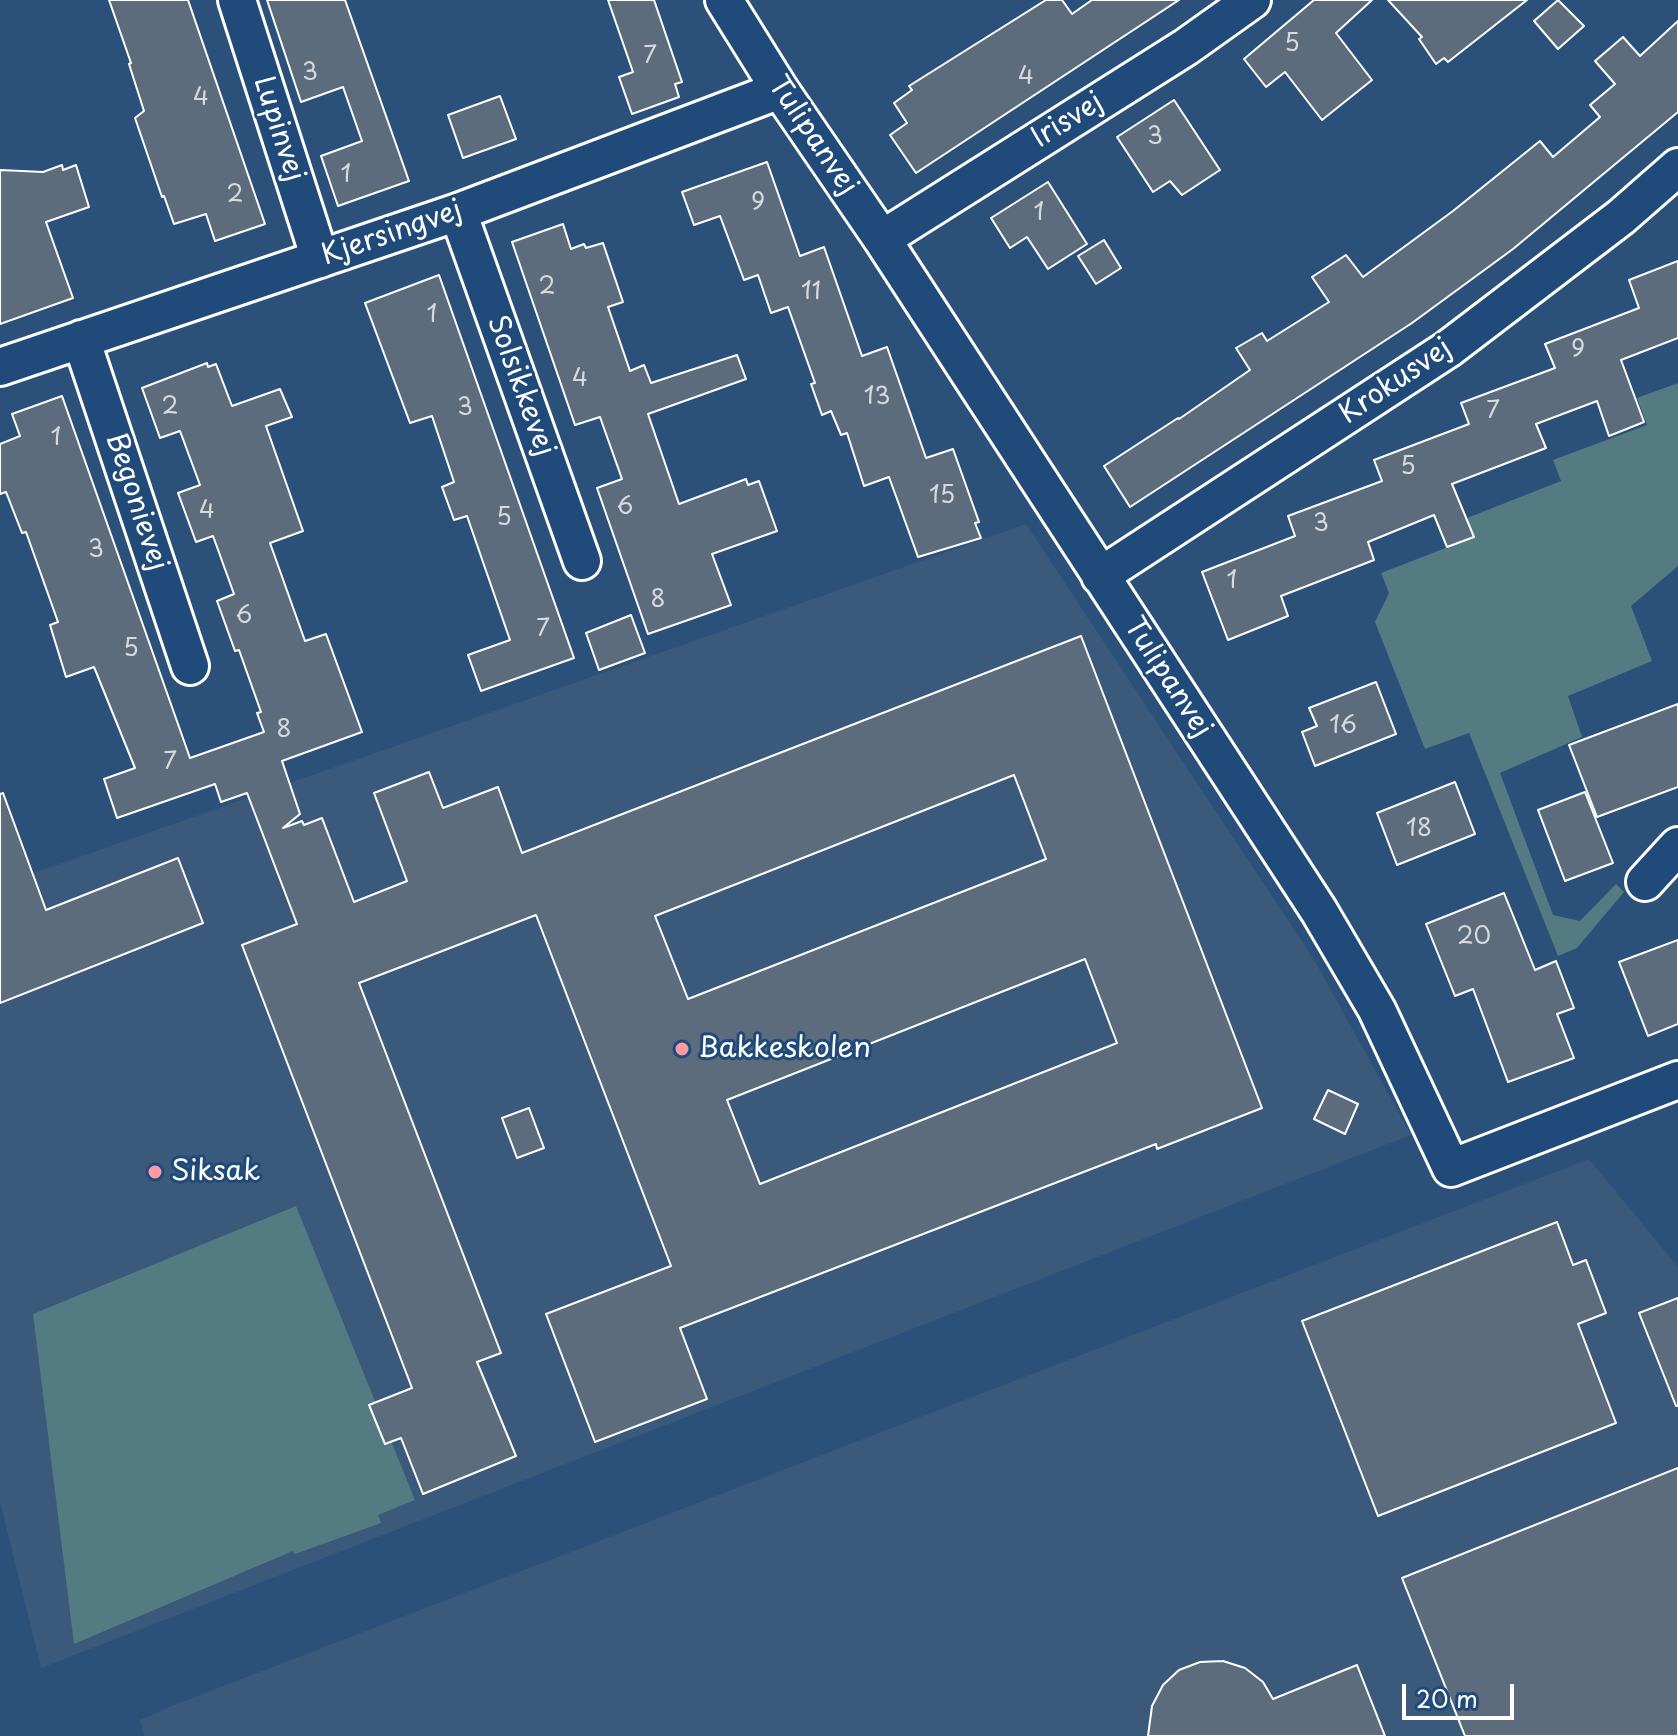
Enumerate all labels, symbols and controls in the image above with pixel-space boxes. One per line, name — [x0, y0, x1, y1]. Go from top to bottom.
house number: 5 — [1284, 30, 1300, 58]
house number: 7 — [643, 42, 657, 70]
house number: 3 — [302, 59, 318, 87]
house number: 4 — [1018, 63, 1034, 91]
street label: Tulipanvej — [760, 70, 864, 202]
street label: Lupinvej — [245, 72, 311, 186]
house number: 4 — [193, 84, 209, 112]
street label: Irisvej — [1026, 86, 1110, 156]
house number: 3 — [1147, 123, 1163, 151]
house number: 1 — [341, 161, 351, 189]
house number: 2 — [227, 181, 243, 209]
house number: 9 — [751, 189, 765, 217]
street label: Kjersingvej — [317, 194, 467, 274]
house number: 1 — [1034, 199, 1044, 227]
house number: 2 — [539, 273, 555, 301]
house number: 11 — [801, 278, 821, 306]
house number: 1 — [427, 301, 437, 329]
street label: Solsikkevej — [479, 311, 561, 461]
street label: Krokusvej — [1334, 332, 1458, 432]
house number: 9 — [1571, 336, 1585, 364]
house number: 4 — [572, 365, 588, 393]
house number: 13 — [864, 383, 890, 411]
house number: 2 — [162, 393, 178, 421]
house number: 3 — [457, 394, 473, 422]
house number: 7 — [1486, 397, 1500, 425]
house number: 1 — [51, 424, 61, 452]
street label: Begonievej — [98, 429, 174, 575]
house number: 5 — [1400, 453, 1416, 481]
house number: 15 — [929, 482, 955, 510]
house number: 6 — [617, 493, 633, 521]
house number: 4 — [199, 497, 215, 525]
house number: 5 — [496, 504, 512, 532]
house number: 3 — [1313, 510, 1329, 538]
house number: 3 — [88, 536, 104, 564]
house number: 1 — [1227, 567, 1237, 595]
house number: 8 — [651, 586, 665, 614]
house number: 6 — [236, 602, 252, 630]
street label: Tulipanvej — [1116, 612, 1218, 744]
house number: 7 — [536, 615, 550, 643]
house number: 5 — [123, 635, 139, 663]
house number: 16 — [1329, 712, 1357, 740]
house number: 8 — [277, 716, 291, 744]
house number: 7 — [163, 748, 177, 776]
house number: 18 — [1406, 815, 1432, 843]
house number: 20 — [1457, 923, 1491, 951]
place label: Bakkeskolen — [698, 1032, 871, 1066]
marker: Bakkeskolen — [673, 1040, 691, 1058]
place label: Siksak — [171, 1155, 260, 1189]
marker: Siksak — [146, 1163, 164, 1181]
scale bar — [1406, 1668, 1518, 1718]
text: 20 m — [1416, 1680, 1478, 1716]

